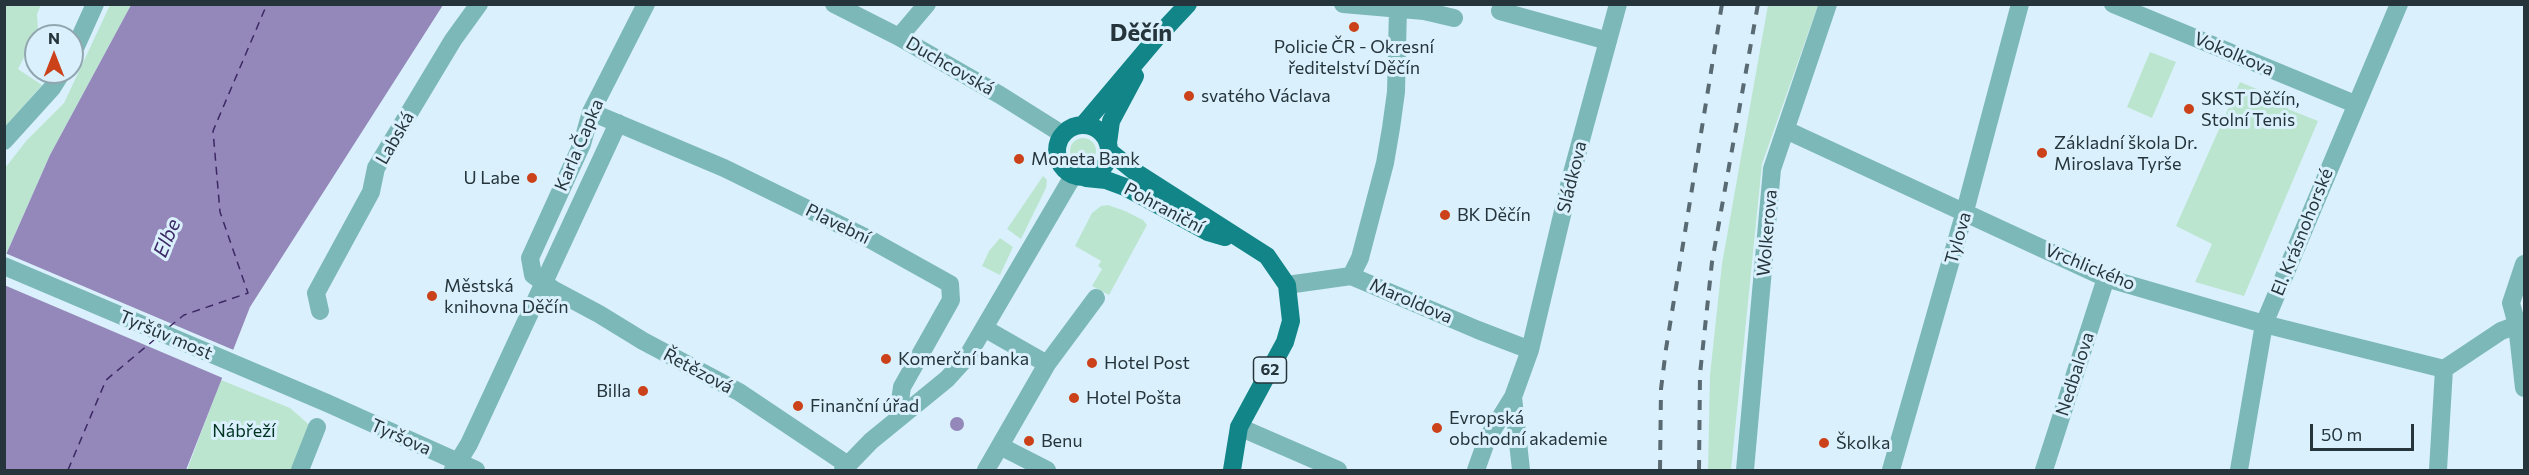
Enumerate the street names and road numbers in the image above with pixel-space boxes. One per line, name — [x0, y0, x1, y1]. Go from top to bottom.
street label: Vokolkova — [2191, 27, 2277, 81]
street label: Duchcovská — [902, 32, 998, 100]
street label: Karla Čapka — [550, 96, 608, 194]
street label: Labská — [371, 108, 419, 168]
street label: Sládkova — [1553, 139, 1591, 215]
street label: El. Krásnohorské — [2267, 165, 2337, 299]
street label: Pohraniční — [1120, 178, 1208, 238]
street label: Wolkerova — [1752, 189, 1782, 277]
street label: Plavební — [802, 199, 874, 249]
street label: Tylova — [1940, 209, 1976, 267]
street label: Vrchlického — [2042, 239, 2138, 295]
street label: Maroldova — [1366, 274, 1456, 328]
street label: Tyršův most — [116, 306, 216, 364]
street label: Nedbalova — [2051, 329, 2099, 419]
street label: Řetězová — [660, 344, 736, 398]
road number: 62 — [1254, 357, 1286, 383]
street label: Tyršova — [368, 414, 434, 460]

